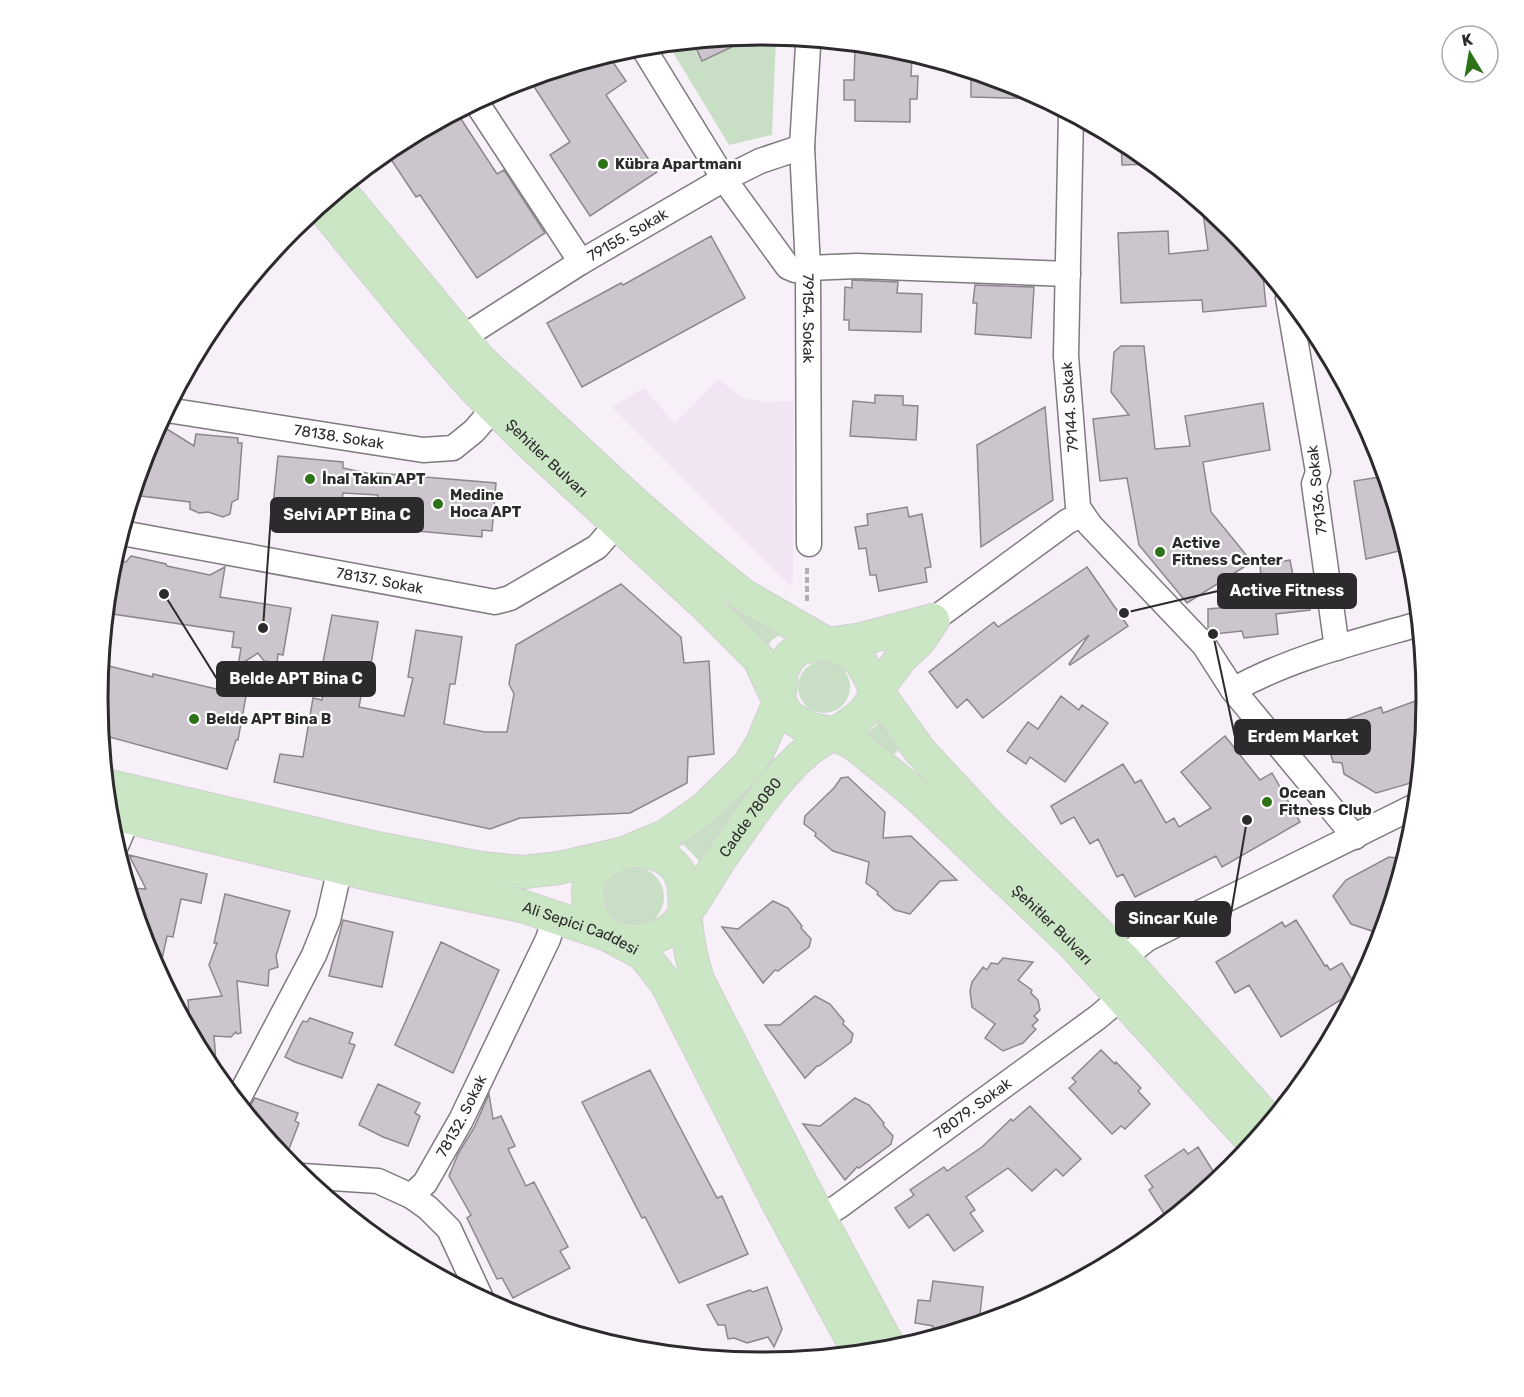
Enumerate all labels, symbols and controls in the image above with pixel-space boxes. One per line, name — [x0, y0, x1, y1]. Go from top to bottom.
north arrow — [1440, 24, 1500, 84]
text: K — [1460, 29, 1475, 50]
place label: Kübra Apartmanı — [615, 155, 741, 173]
marker: Kübra Apartmanı — [596, 157, 610, 171]
street label: 79155. Sokak — [584, 205, 671, 265]
street label: 79154. Sokak — [799, 273, 817, 364]
street label: 79144. Sokak — [1058, 361, 1082, 453]
street label: Şehitler Bulvarı — [502, 415, 592, 501]
street label: 78138. Sokak — [292, 421, 386, 453]
street label: 79136. Sokak — [1303, 444, 1331, 536]
place label: İnal Takın APT — [322, 470, 426, 488]
marker: İnal Takın APT — [303, 472, 317, 486]
place label: Medine Hoca APT — [450, 486, 522, 521]
marker: Medine Hoca APT — [431, 497, 445, 511]
callout: Selvi APT Bina C — [271, 498, 423, 532]
text: Selvi APT Bina C — [283, 505, 411, 524]
place label: Active Fitness Center — [1172, 534, 1283, 569]
marker: Active Fitness Center — [1153, 545, 1167, 559]
street label: 78137. Sokak — [334, 564, 425, 598]
callout: Active Fitness — [1218, 574, 1356, 608]
text: Active Fitness — [1230, 581, 1344, 600]
callout: Belde APT Bina C — [217, 662, 375, 696]
text: Belde APT Bina C — [229, 669, 363, 688]
place label: Belde APT Bina B — [206, 710, 331, 728]
marker: Belde APT Bina B — [187, 712, 201, 726]
callout: Erdem Market — [1235, 720, 1370, 754]
text: Erdem Market — [1248, 727, 1359, 746]
street label: Cadde 78080 — [715, 774, 785, 861]
place label: Ocean Fitness Club — [1279, 784, 1372, 819]
marker: Ocean Fitness Club — [1260, 795, 1274, 809]
street label: Şehitler Bulvarı — [1008, 881, 1096, 968]
street label: Ali Sepici Caddesi — [520, 898, 642, 959]
callout: Sincar Kule — [1116, 902, 1230, 936]
text: Sincar Kule — [1128, 909, 1218, 928]
street label: 78132. Sokak — [433, 1072, 490, 1161]
street label: 78079. Sokak — [930, 1074, 1015, 1143]

